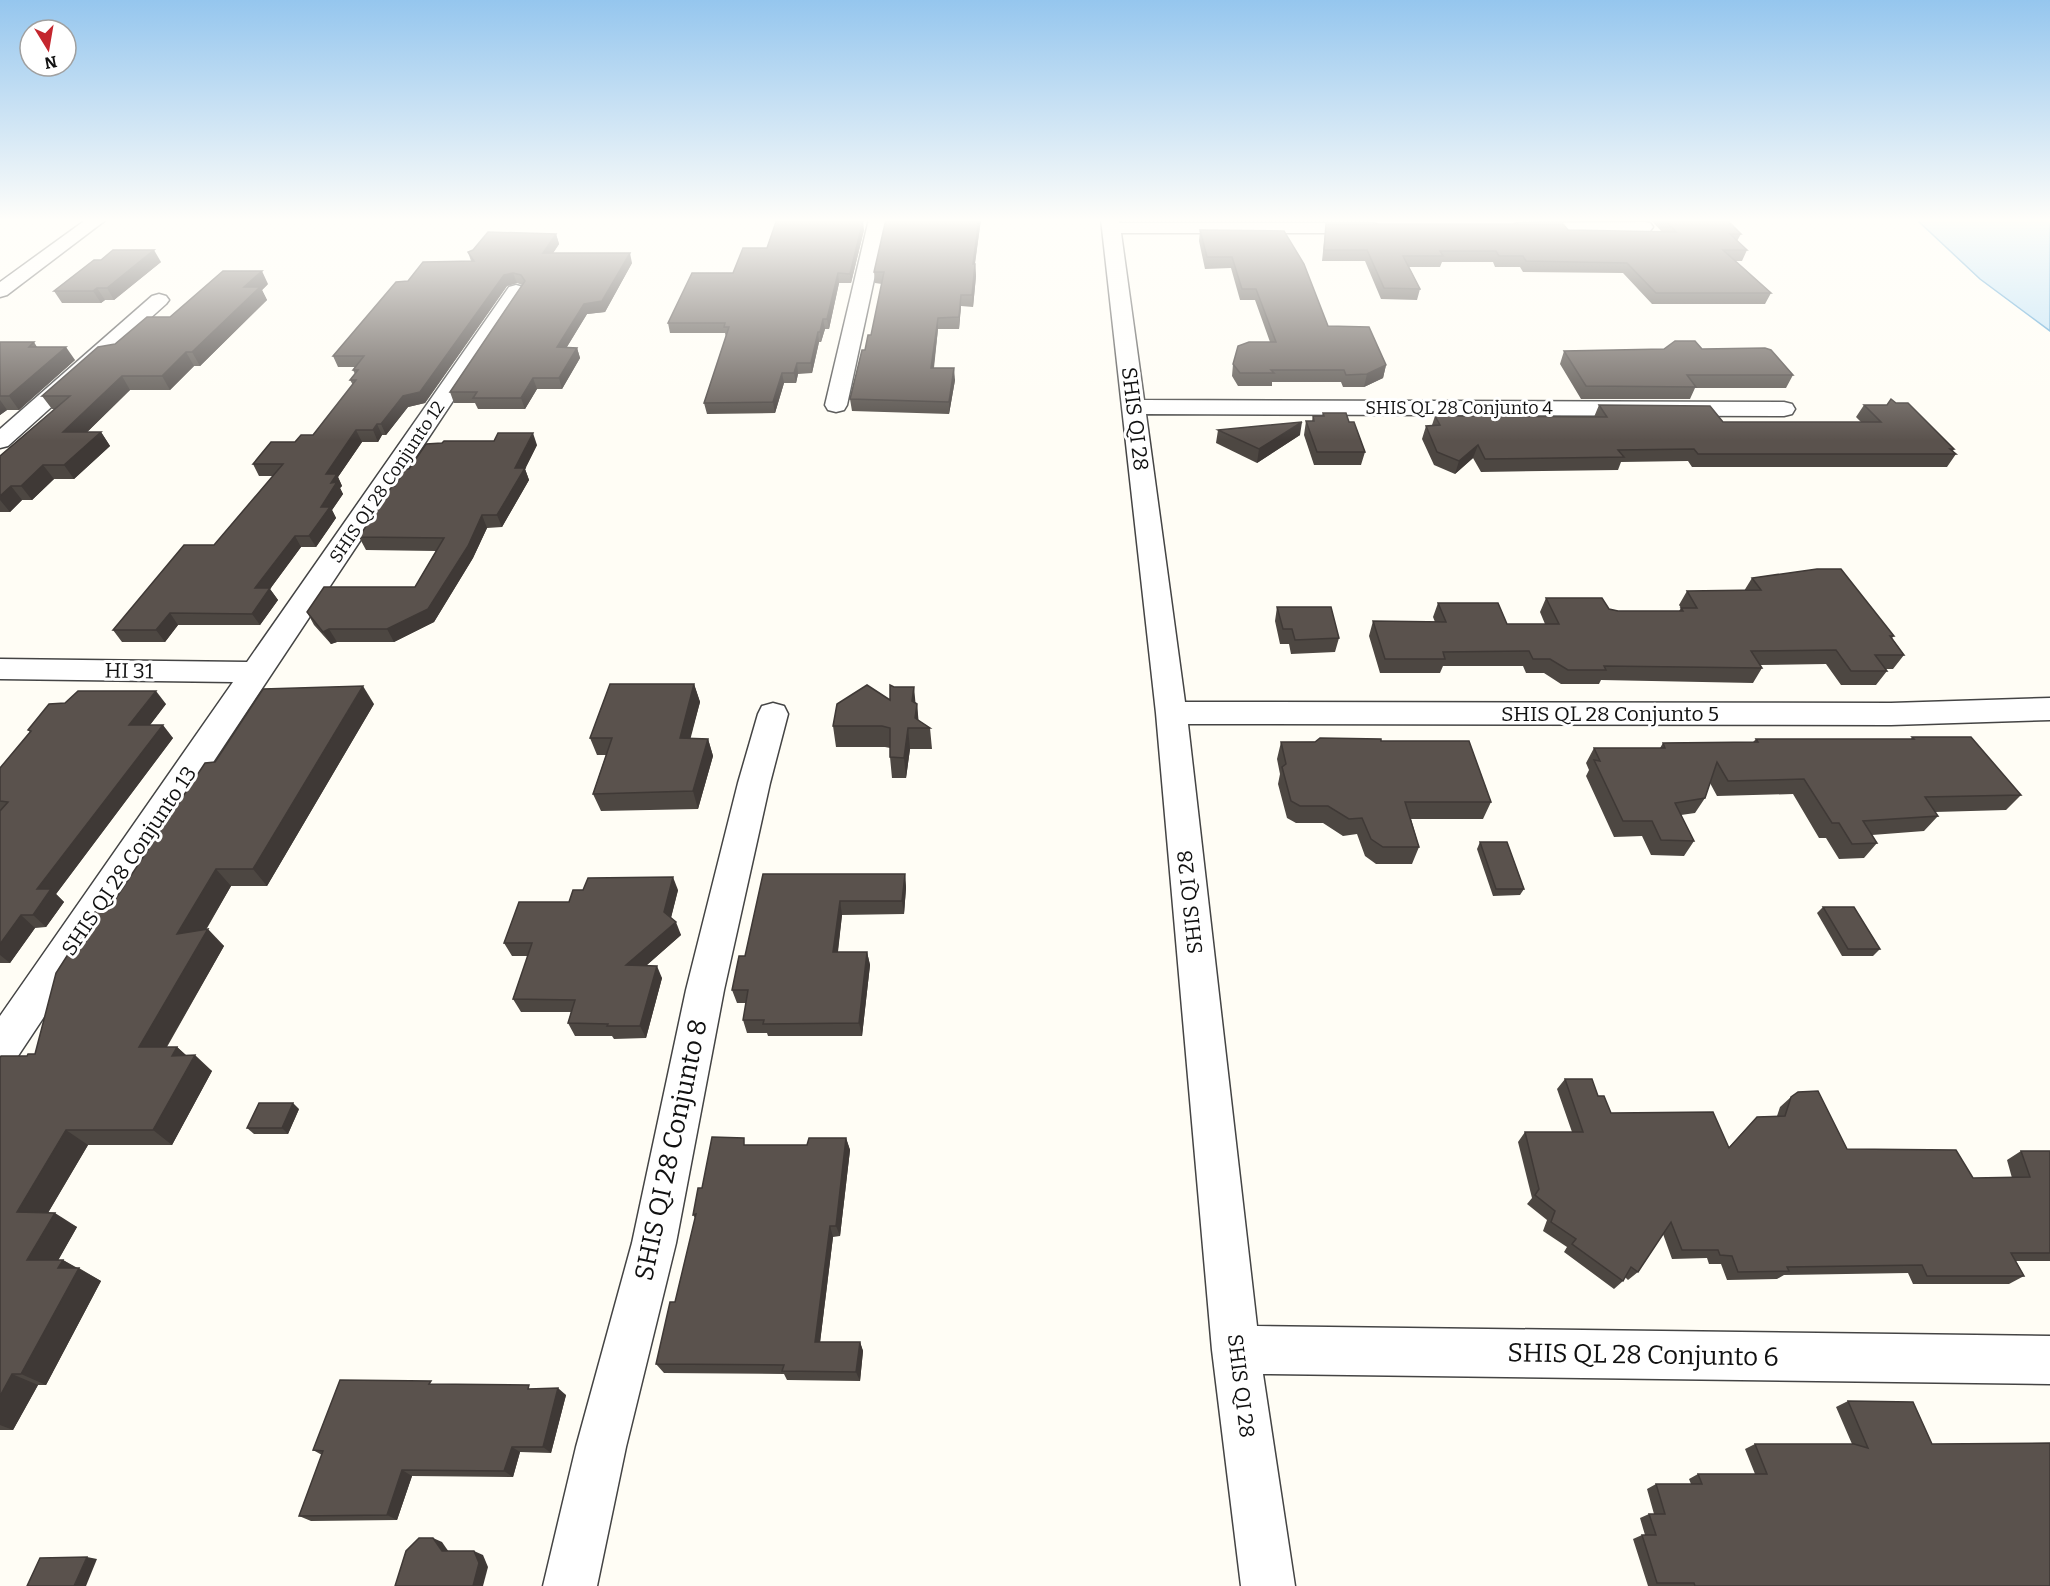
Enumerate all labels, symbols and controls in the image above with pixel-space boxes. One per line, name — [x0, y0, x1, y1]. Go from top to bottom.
north arrow — [18, 18, 78, 78]
text: N — [43, 52, 59, 73]
street label: SHIS QI 28 — [1116, 366, 1154, 472]
street label: SHIS QI 28 Conjunto 12 — [325, 397, 449, 567]
street label: SHIS QL 28 Conjunto 4 — [1365, 397, 1553, 419]
street label: HI 31 — [104, 658, 154, 684]
street label: SHIS QL 28 Conjunto 5 — [1501, 701, 1719, 727]
street label: SHIS QI 28 Conjunto 13 — [56, 761, 202, 961]
street label: SHIS QI 28 — [1172, 849, 1208, 955]
street label: SHIS QI 28 Conjunto 8 — [628, 1017, 714, 1283]
street label: SHIS QI 28 — [1222, 1333, 1260, 1439]
street label: SHIS QL 28 Conjunto 6 — [1507, 1337, 1779, 1373]

